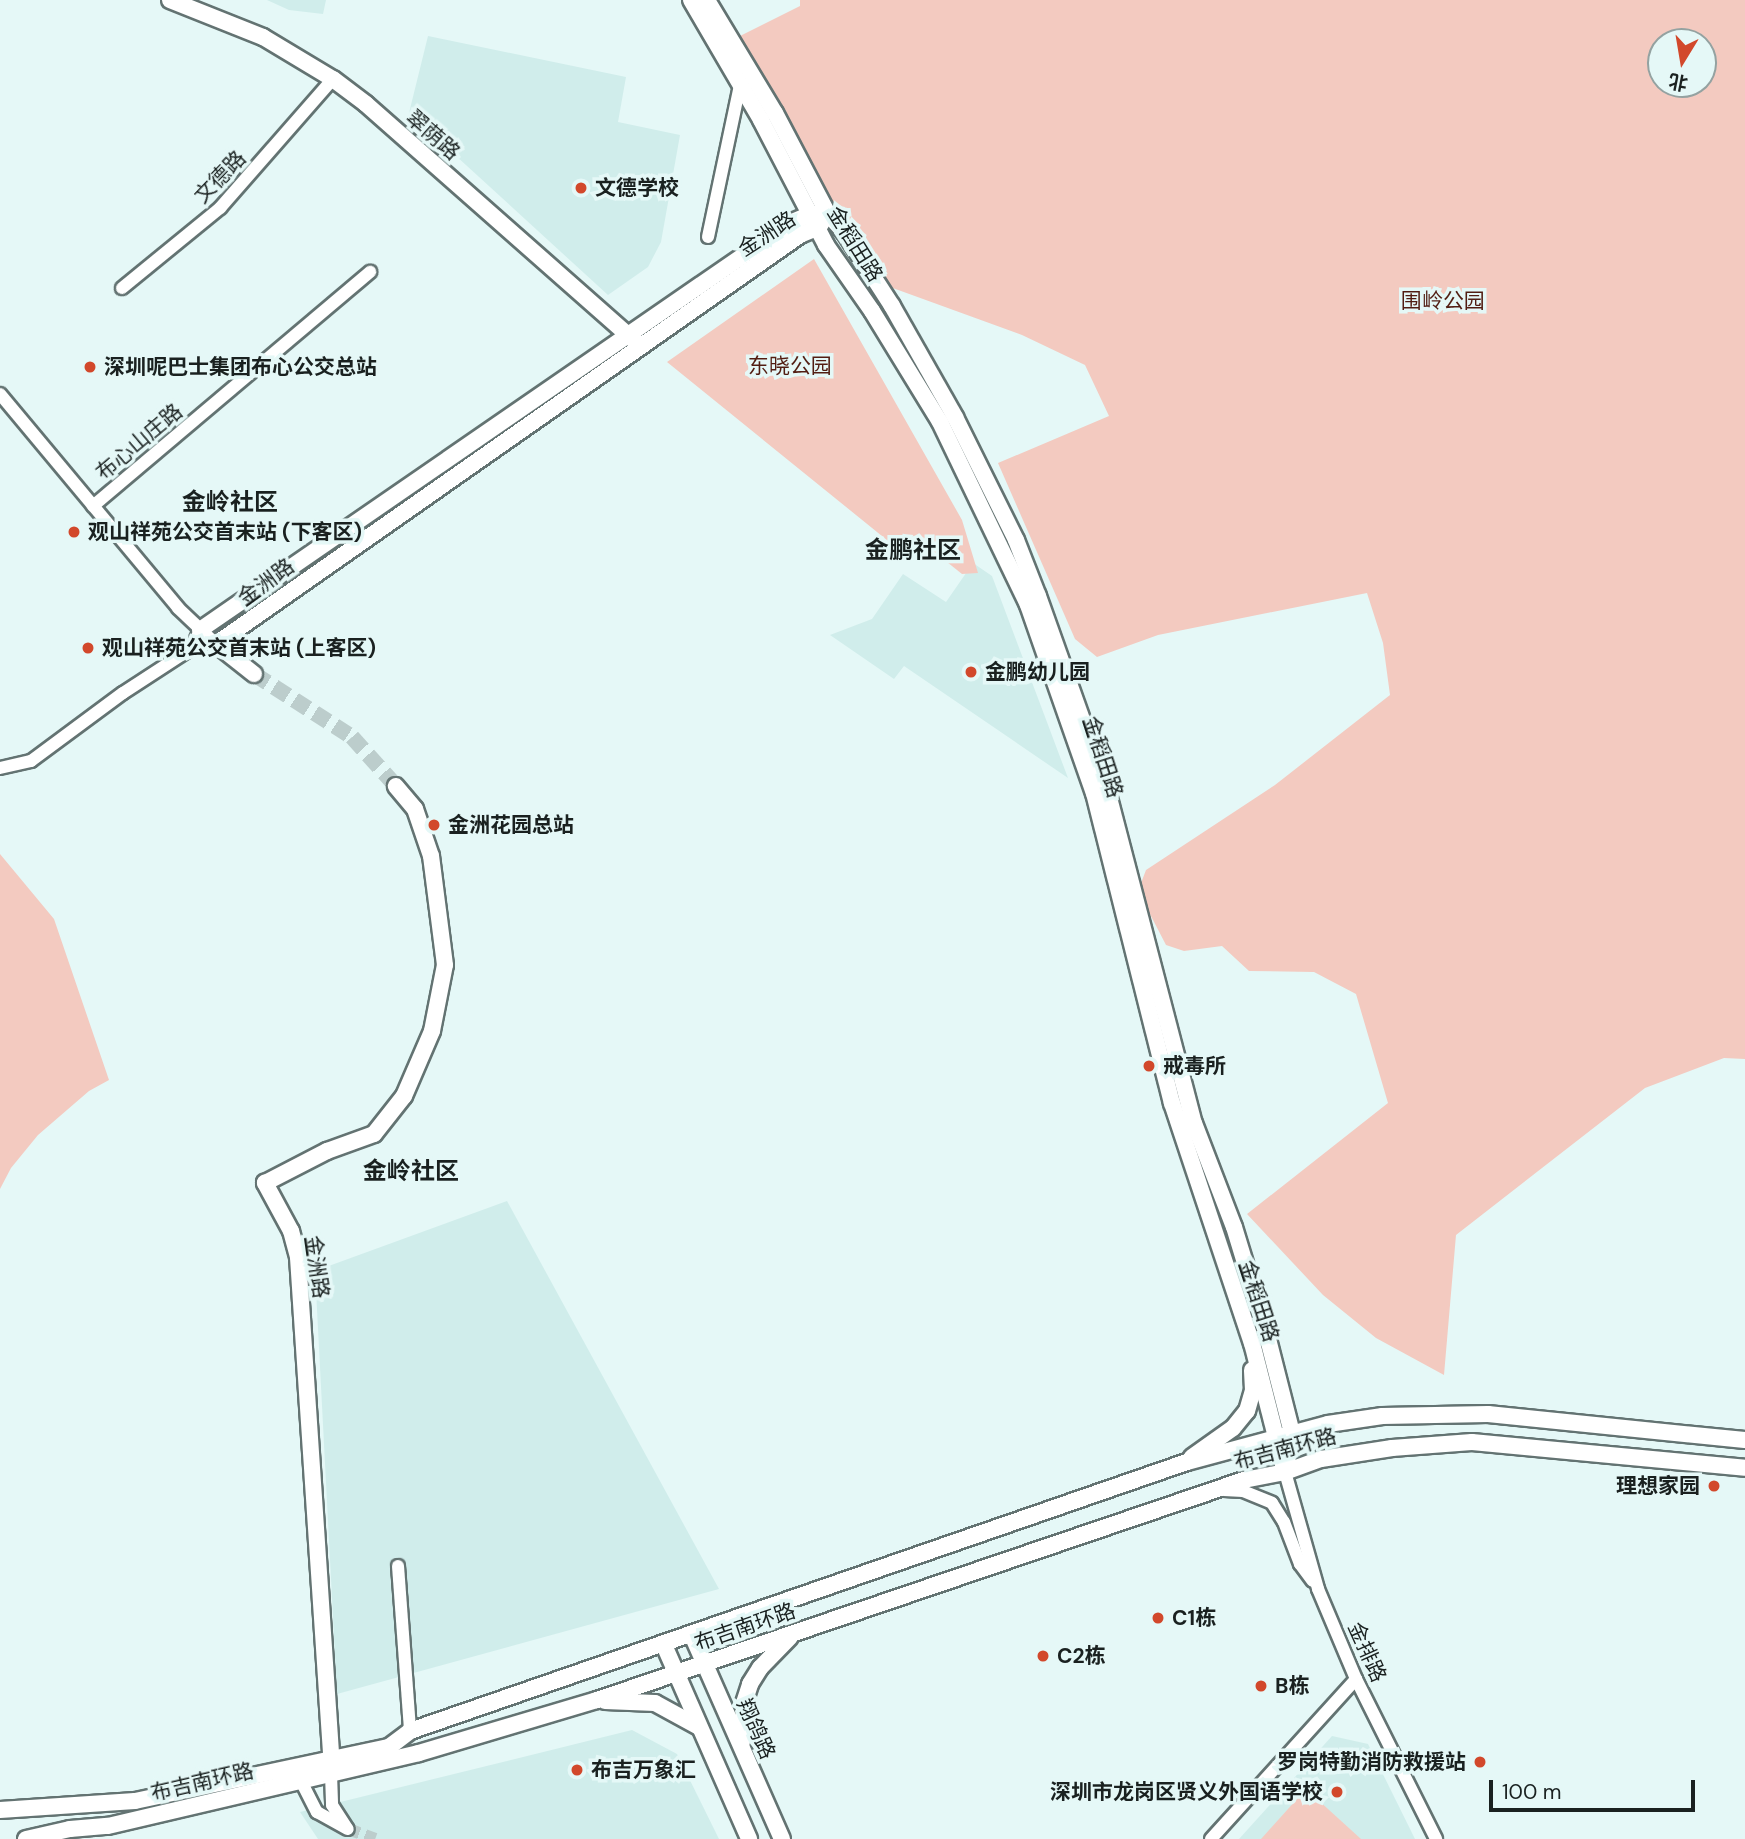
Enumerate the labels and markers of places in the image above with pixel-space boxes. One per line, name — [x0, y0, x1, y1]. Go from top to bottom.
place label: 文德学校 — [595, 175, 679, 201]
marker: 文德学校 — [573, 180, 589, 196]
place label: 深圳呢巴士集团布心公交总站 — [104, 354, 377, 380]
marker: 深圳呢巴士集团布心公交总站 — [82, 359, 98, 375]
place label: 观山祥苑公交首末站 (下客区) — [88, 519, 362, 545]
marker: 观山祥苑公交首末站 (下客区) — [66, 524, 82, 540]
place label: 观山祥苑公交首末站 (上客区) — [102, 635, 376, 661]
marker: 观山祥苑公交首末站 (上客区) — [80, 640, 96, 656]
place label: 金鹏幼儿园 — [985, 659, 1090, 685]
marker: 金鹏幼儿园 — [963, 664, 979, 680]
place label: 金洲花园总站 — [448, 812, 574, 838]
marker: 金洲花园总站 — [426, 817, 442, 833]
place label: 戒毒所 — [1163, 1053, 1226, 1079]
marker: 戒毒所 — [1141, 1058, 1157, 1074]
place label: 理想家园 — [1616, 1473, 1700, 1499]
marker: 理想家园 — [1706, 1478, 1722, 1494]
place label: C1栋 — [1172, 1605, 1216, 1631]
marker: C1栋 — [1150, 1610, 1166, 1626]
place label: C2栋 — [1057, 1643, 1106, 1669]
marker: C2栋 — [1035, 1648, 1051, 1664]
place label: B栋 — [1275, 1673, 1309, 1699]
marker: B栋 — [1253, 1678, 1269, 1694]
place label: 罗岗特勤消防救援站 — [1277, 1749, 1466, 1775]
marker: 罗岗特勤消防救援站 — [1472, 1754, 1488, 1770]
place label: 布吉万象汇 — [591, 1757, 696, 1783]
marker: 布吉万象汇 — [569, 1762, 585, 1778]
place label: 深圳市龙岗区贤义外国语学校 — [1050, 1779, 1323, 1805]
marker: 深圳市龙岗区贤义外国语学校 — [1329, 1784, 1345, 1800]

